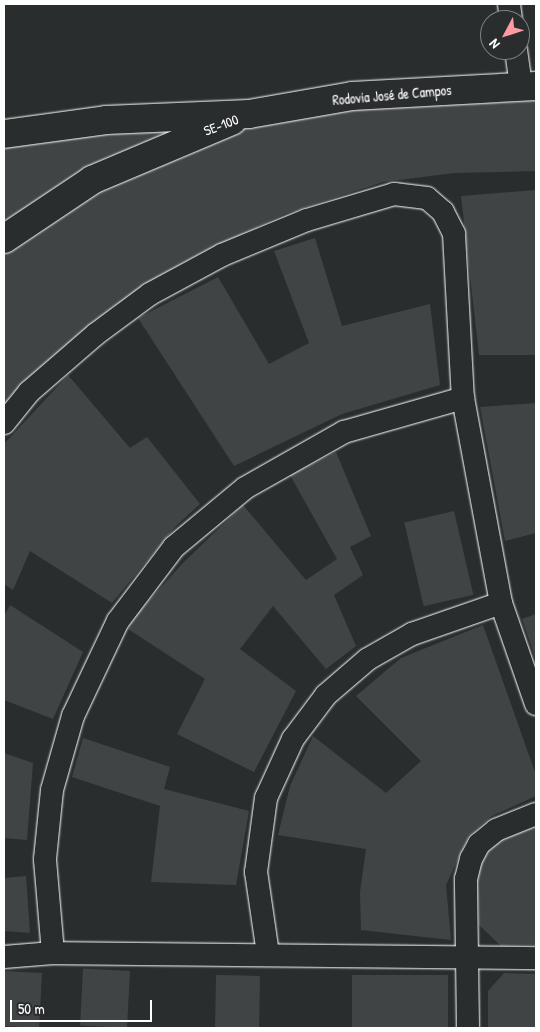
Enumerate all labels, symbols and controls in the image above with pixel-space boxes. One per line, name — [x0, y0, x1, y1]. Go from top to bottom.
north arrow — [480, 10, 530, 60]
text: N — [484, 35, 504, 53]
street label: Rodovia José de Campos — [332, 81, 452, 109]
street label: SE-100 — [201, 111, 241, 139]
scale bar — [12, 990, 155, 1022]
text: 50 m — [18, 998, 45, 1019]

